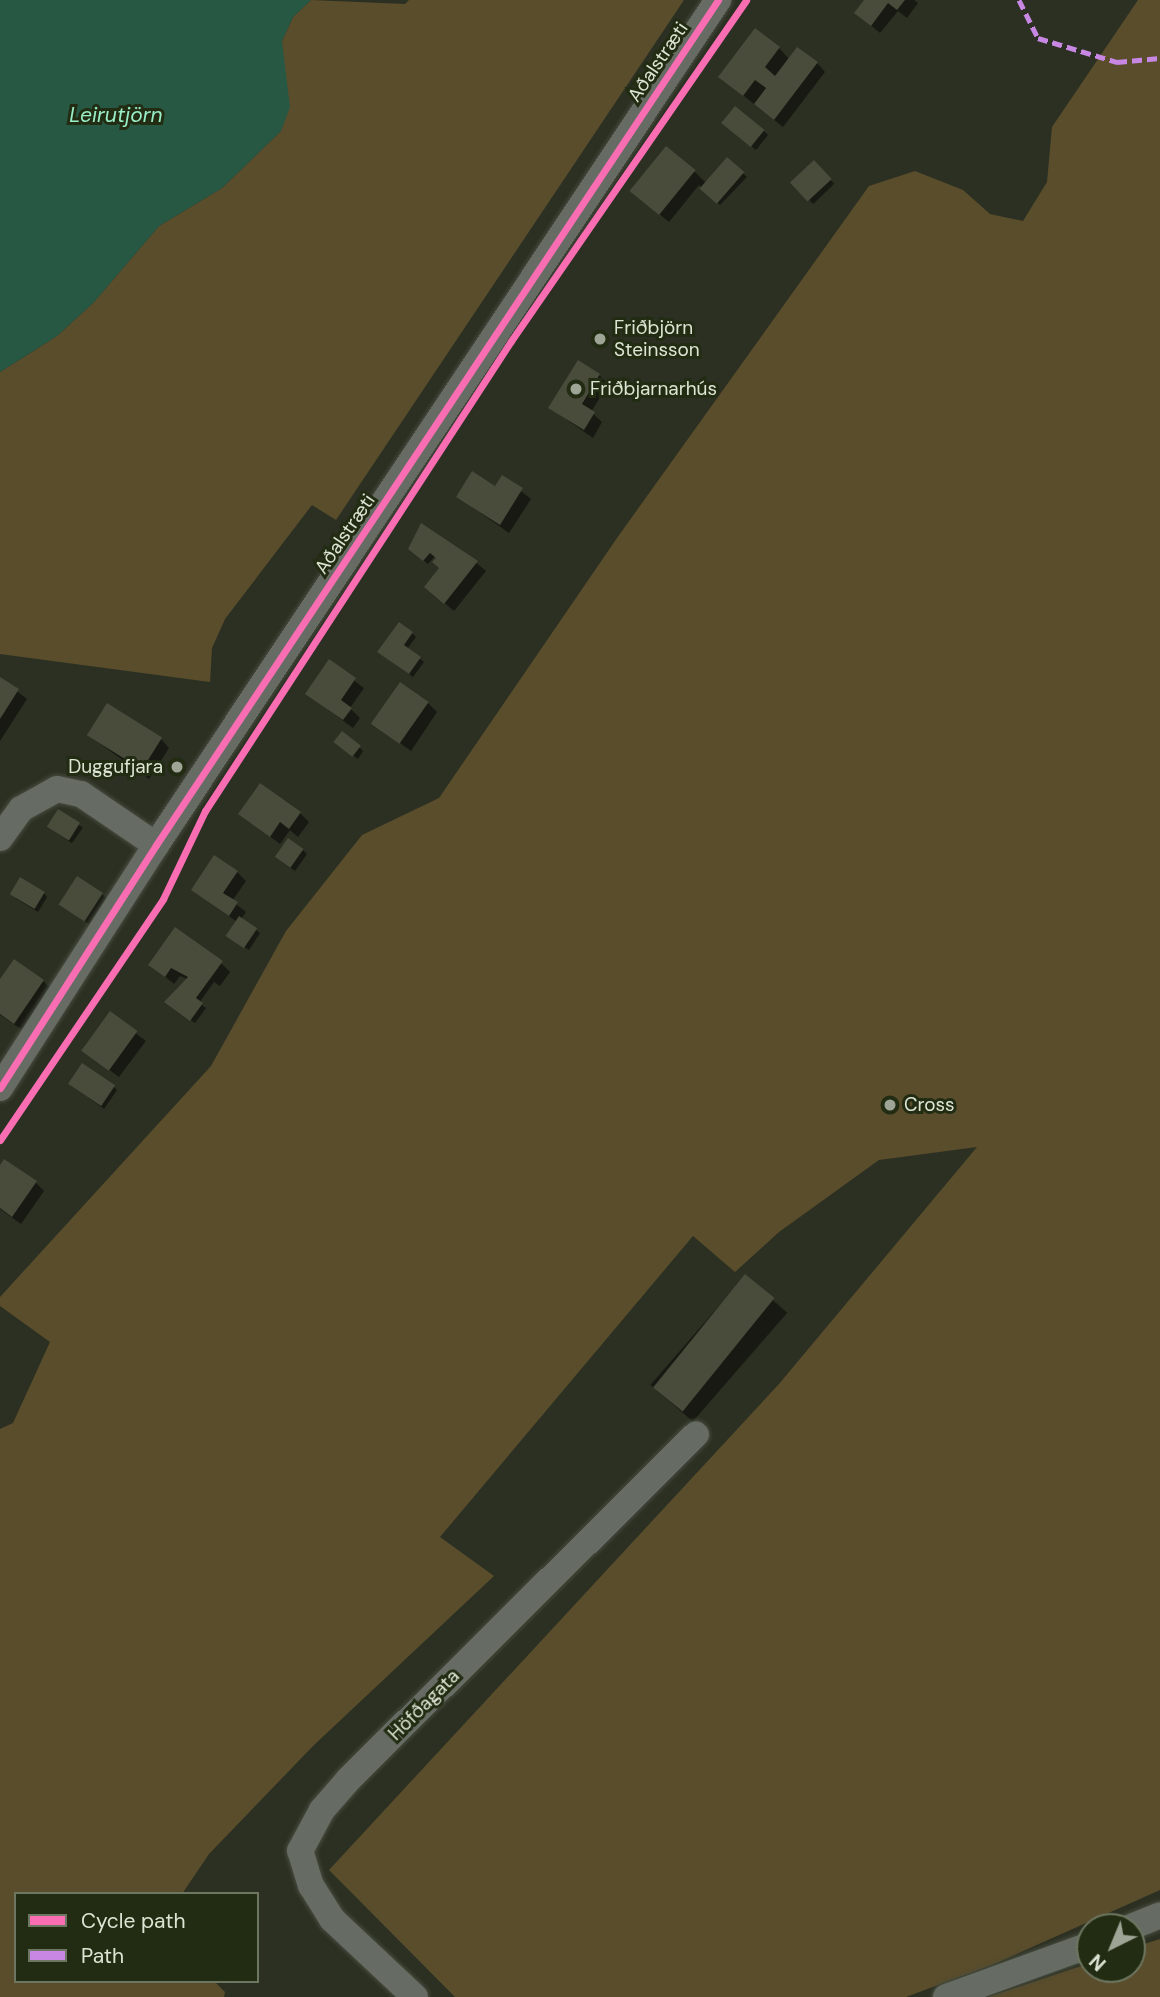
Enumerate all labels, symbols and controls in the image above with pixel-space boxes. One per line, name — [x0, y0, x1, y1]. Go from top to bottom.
street label: Aðalstræti — [623, 18, 693, 106]
water label: Leirutjörn — [69, 102, 163, 128]
place label: Friðbjörn Steinsson — [614, 317, 700, 361]
marker: Friðbjörn Steinsson — [592, 331, 608, 347]
place label: Friðbjarnarhús — [590, 378, 717, 400]
marker: Friðbjarnarhús — [568, 381, 584, 397]
street label: Aðalstræti — [310, 490, 380, 578]
place label: Duggufjara — [68, 756, 163, 778]
marker: Duggufjara — [169, 759, 185, 775]
place label: Cross — [904, 1094, 955, 1116]
marker: Cross — [882, 1097, 898, 1113]
street label: Höfðagata — [384, 1665, 464, 1745]
legend — [14, 1892, 259, 1983]
text: Cycle path — [81, 1907, 186, 1935]
north arrow — [1076, 1913, 1146, 1983]
text: Path — [81, 1942, 124, 1970]
text: N — [1084, 1948, 1111, 1976]

